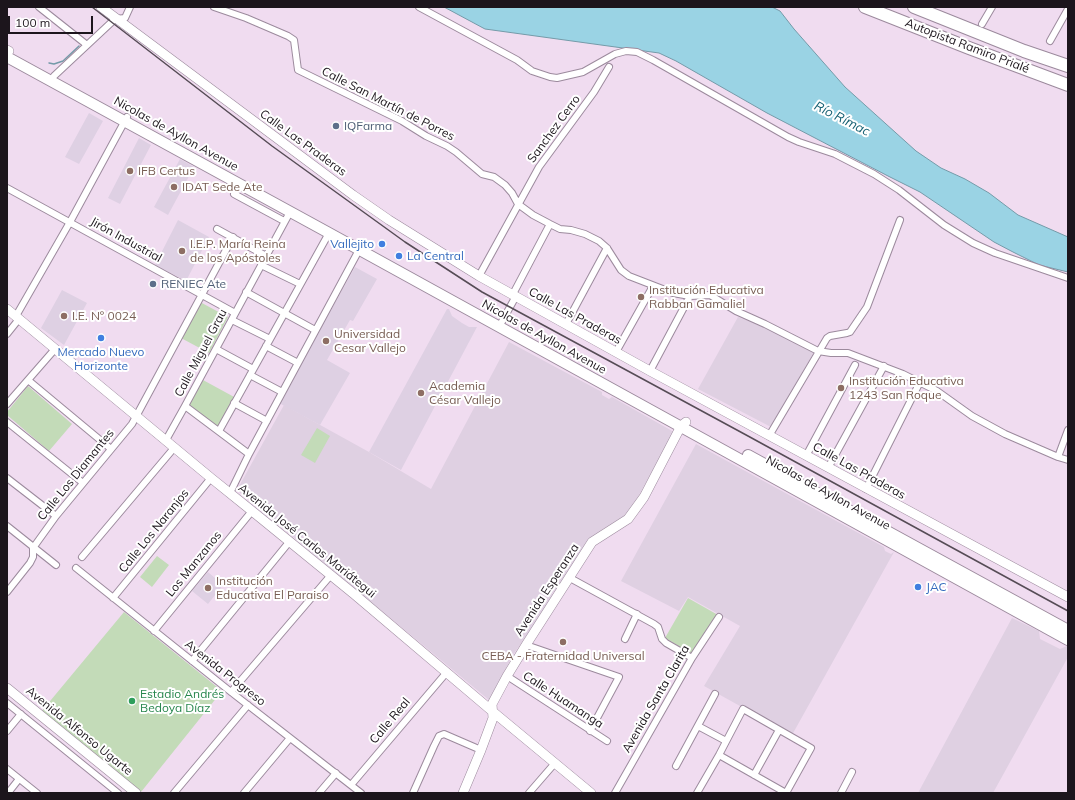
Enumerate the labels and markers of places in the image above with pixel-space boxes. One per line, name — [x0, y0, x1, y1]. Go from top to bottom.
place label: IQFarma — [344, 119, 392, 133]
marker: IQFarma — [331, 121, 341, 131]
place label: IFB Certus — [138, 164, 195, 178]
marker: IFB Certus — [125, 166, 135, 176]
place label: IDAT Sede Ate — [182, 180, 262, 194]
marker: IDAT Sede Ate — [169, 182, 179, 192]
place label: I.E.P. María Reina de los Apóstoles — [190, 237, 286, 265]
place label: Vallejito — [330, 237, 374, 251]
marker: Vallejito — [377, 239, 387, 249]
marker: I.E.P. María Reina de los Apóstoles — [177, 246, 187, 256]
place label: La Central — [407, 249, 464, 263]
marker: La Central — [394, 251, 404, 261]
place label: RENIEC Ate — [161, 277, 226, 291]
marker: RENIEC Ate — [148, 279, 158, 289]
place label: Institución Educativa Rabban Gamaliel — [649, 283, 764, 311]
marker: Institución Educativa Rabban Gamaliel — [636, 292, 646, 302]
place label: I.E. N° 0024 — [72, 309, 136, 323]
marker: I.E. N° 0024 — [59, 311, 69, 321]
place label: Universidad Cesar Vallejo — [334, 327, 406, 355]
marker: Mercado Nuevo Horizonte — [96, 333, 106, 343]
marker: Universidad Cesar Vallejo — [321, 336, 331, 346]
place label: Mercado Nuevo Horizonte — [58, 345, 144, 373]
place label: Institución Educativa 1243 San Roque — [849, 374, 964, 402]
place label: Academia César Vallejo — [429, 379, 501, 407]
marker: Institución Educativa 1243 San Roque — [836, 383, 846, 393]
marker: Academia César Vallejo — [416, 388, 426, 398]
place label: Institución Educativa El Paraiso — [216, 574, 329, 602]
place label: JAC — [926, 580, 947, 594]
marker: JAC — [913, 582, 923, 592]
marker: Institución Educativa El Paraiso — [203, 583, 213, 593]
marker: CEBA - Fraternidad Universal — [558, 637, 568, 647]
place label: CEBA - Fraternidad Universal — [481, 649, 645, 663]
place label: Estadio Andrés Bedoya Díaz — [140, 687, 224, 715]
marker: Estadio Andrés Bedoya Díaz — [127, 696, 137, 706]

